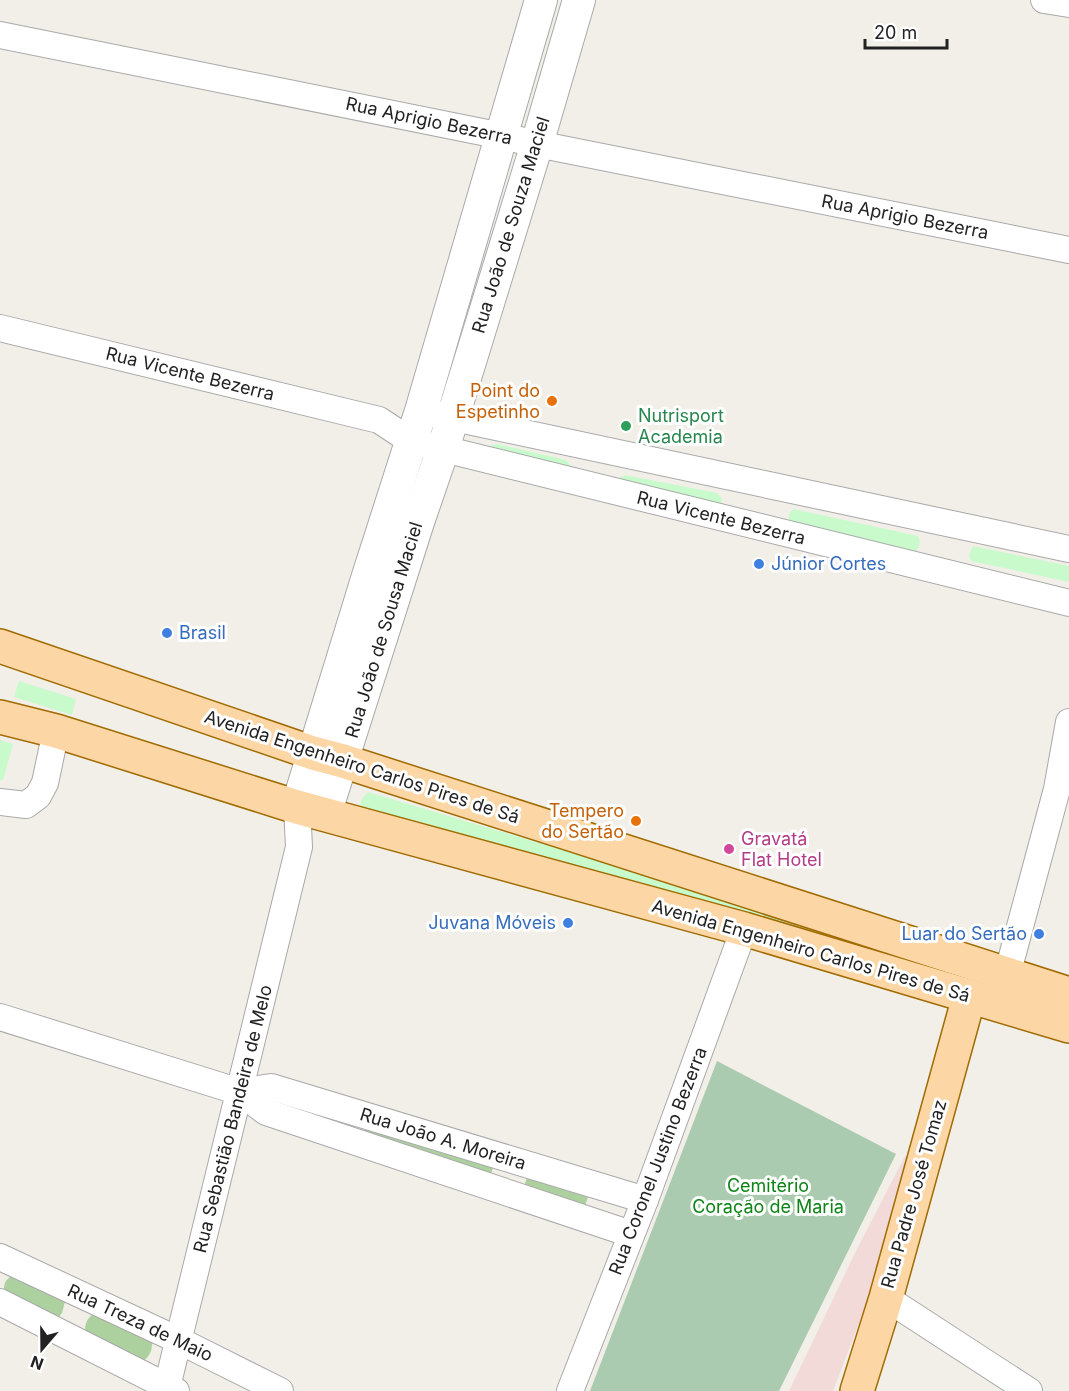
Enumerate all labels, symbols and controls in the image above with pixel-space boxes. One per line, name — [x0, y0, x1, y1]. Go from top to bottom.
scale bar — [865, 12, 948, 50]
text: 20 m — [874, 22, 917, 43]
street label: Rua Aprigio Bezerra — [344, 93, 514, 148]
street label: Rua João de Souza Maciel — [468, 114, 553, 336]
street label: Rua Aprigio Bezerra — [820, 190, 990, 243]
street label: Rua Vicente Bezerra — [104, 342, 277, 405]
place label: Point do Espetinho — [456, 380, 540, 422]
marker: Point do Espetinho — [545, 394, 559, 408]
place label: Nutrisport Academia — [638, 405, 724, 447]
marker: Nutrisport Academia — [619, 419, 633, 433]
street label: Rua Vicente Bezerra — [635, 486, 808, 549]
street label: Rua João de Sousa Maciel — [341, 519, 426, 740]
place label: Júnior Cortes — [771, 553, 886, 574]
marker: Júnior Cortes — [752, 557, 766, 571]
place label: Brasil — [179, 622, 226, 643]
marker: Brasil — [160, 626, 174, 640]
street label: Avenida Engenheiro Carlos Pires de Sá — [202, 706, 522, 827]
place label: Tempero do Sertão — [541, 800, 624, 842]
marker: Tempero do Sertão — [629, 814, 643, 828]
place label: Gravatá Flat Hotel — [741, 828, 822, 870]
marker: Gravatá Flat Hotel — [722, 842, 736, 856]
street label: Avenida Engenheiro Carlos Pires de Sá — [650, 895, 973, 1006]
place label: Juvana Móveis — [428, 912, 556, 933]
marker: Juvana Móveis — [561, 916, 575, 930]
place label: Luar do Sertão — [901, 923, 1027, 944]
marker: Luar do Sertão — [1032, 927, 1046, 941]
street label: Rua Sebastião Bandeira de Melo — [189, 983, 276, 1255]
street label: Rua Coronel Justino Bezerra — [604, 1044, 711, 1278]
street label: Rua Padre José Tomaz — [877, 1097, 950, 1290]
street label: Rua João A. Moreira — [358, 1103, 529, 1174]
park label: Cemitério Coração de Maria — [692, 1175, 844, 1217]
street label: Rua Treza de Maio — [64, 1280, 216, 1365]
north arrow — [12, 1319, 72, 1379]
text: N — [28, 1352, 46, 1375]

